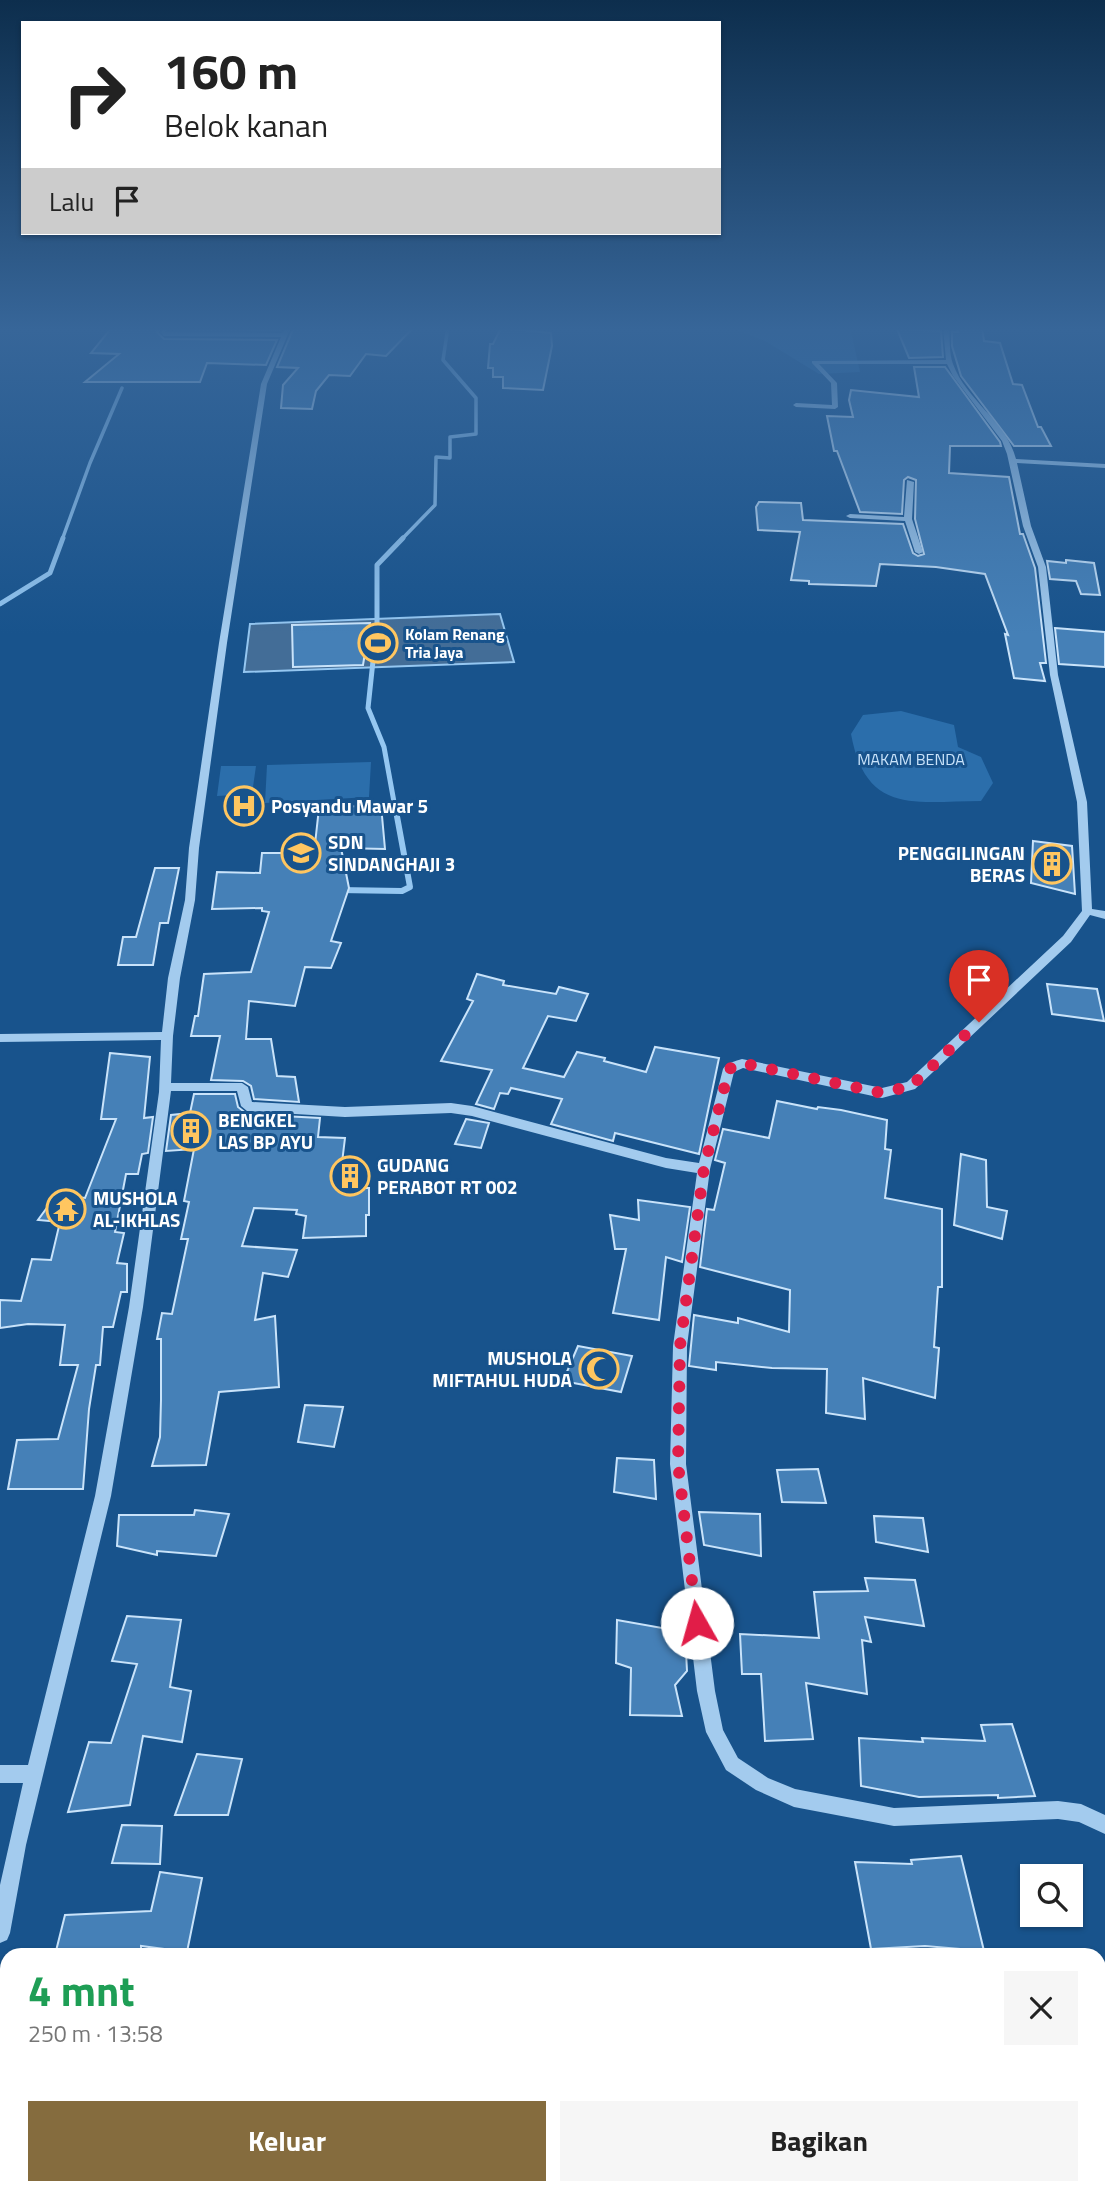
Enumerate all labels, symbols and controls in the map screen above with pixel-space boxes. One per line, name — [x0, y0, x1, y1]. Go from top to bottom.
text: 160 m — [164, 33, 298, 108]
icon: right — [49, 49, 140, 140]
text: Belok kanan — [164, 101, 328, 149]
text: Lalu — [49, 182, 94, 221]
icon: arrive — [108, 182, 146, 220]
sports icon: Kolam Renang Tria Jaya — [357, 622, 399, 664]
place label: Kolam Renang Tria Jaya — [405, 622, 505, 664]
park label: MAKAM BENDA — [857, 747, 965, 771]
hospital icon: Posyandu Mawar 5 — [223, 785, 265, 827]
place label: Posyandu Mawar 5 — [271, 791, 428, 820]
place label: SDN SINDANGHAJI 3 — [328, 827, 455, 878]
school or university icon: SDN SINDANGHAJI 3 — [280, 832, 322, 874]
place label: PENGGILINGAN BERAS — [898, 838, 1025, 889]
building icon: PENGGILINGAN BERAS — [1031, 843, 1073, 885]
pin — [949, 950, 1009, 1022]
icon: arrive — [960, 961, 998, 999]
place label: BENGKEL LAS BP AYU — [218, 1105, 313, 1156]
building icon: BENGKEL LAS BP AYU — [170, 1110, 212, 1152]
place label: GUDANG PERABOT RT 002 — [377, 1150, 518, 1201]
building icon: GUDANG PERABOT RT 002 — [329, 1155, 371, 1197]
place label: MUSHOLA AL-IKHLAS — [93, 1183, 180, 1234]
temple icon: MUSHOLA AL-IKHLAS — [45, 1188, 87, 1230]
place label: MUSHOLA MIFTAHUL HUDA — [432, 1343, 573, 1394]
mosque icon: MUSHOLA MIFTAHUL HUDA — [578, 1348, 620, 1390]
position arrow — [660, 1586, 734, 1660]
map controls — [1020, 1864, 1083, 1927]
button: search — [1020, 1864, 1083, 1927]
text: 4 mnt — [28, 1958, 135, 2022]
button: close — [1004, 1971, 1078, 2045]
text: 250 m · 13:58 — [28, 2016, 163, 2051]
button: Keluar — [28, 2101, 546, 2181]
button: Bagikan — [560, 2101, 1078, 2181]

